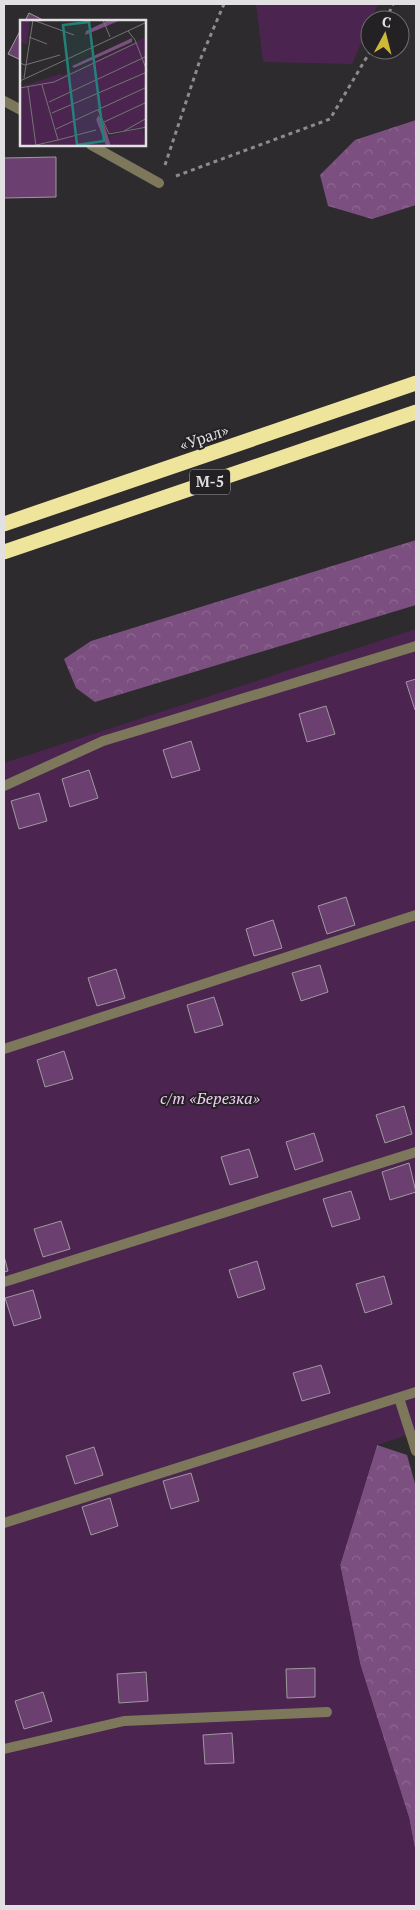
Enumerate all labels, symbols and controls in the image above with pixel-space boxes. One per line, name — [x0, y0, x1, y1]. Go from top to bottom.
north arrow — [360, 10, 410, 60]
text: С — [381, 12, 392, 32]
inset map — [20, 20, 146, 146]
street label: «Урал» — [177, 418, 232, 456]
road number: М-5 — [190, 470, 230, 494]
park label: с/т «Березка» — [160, 1087, 261, 1109]

